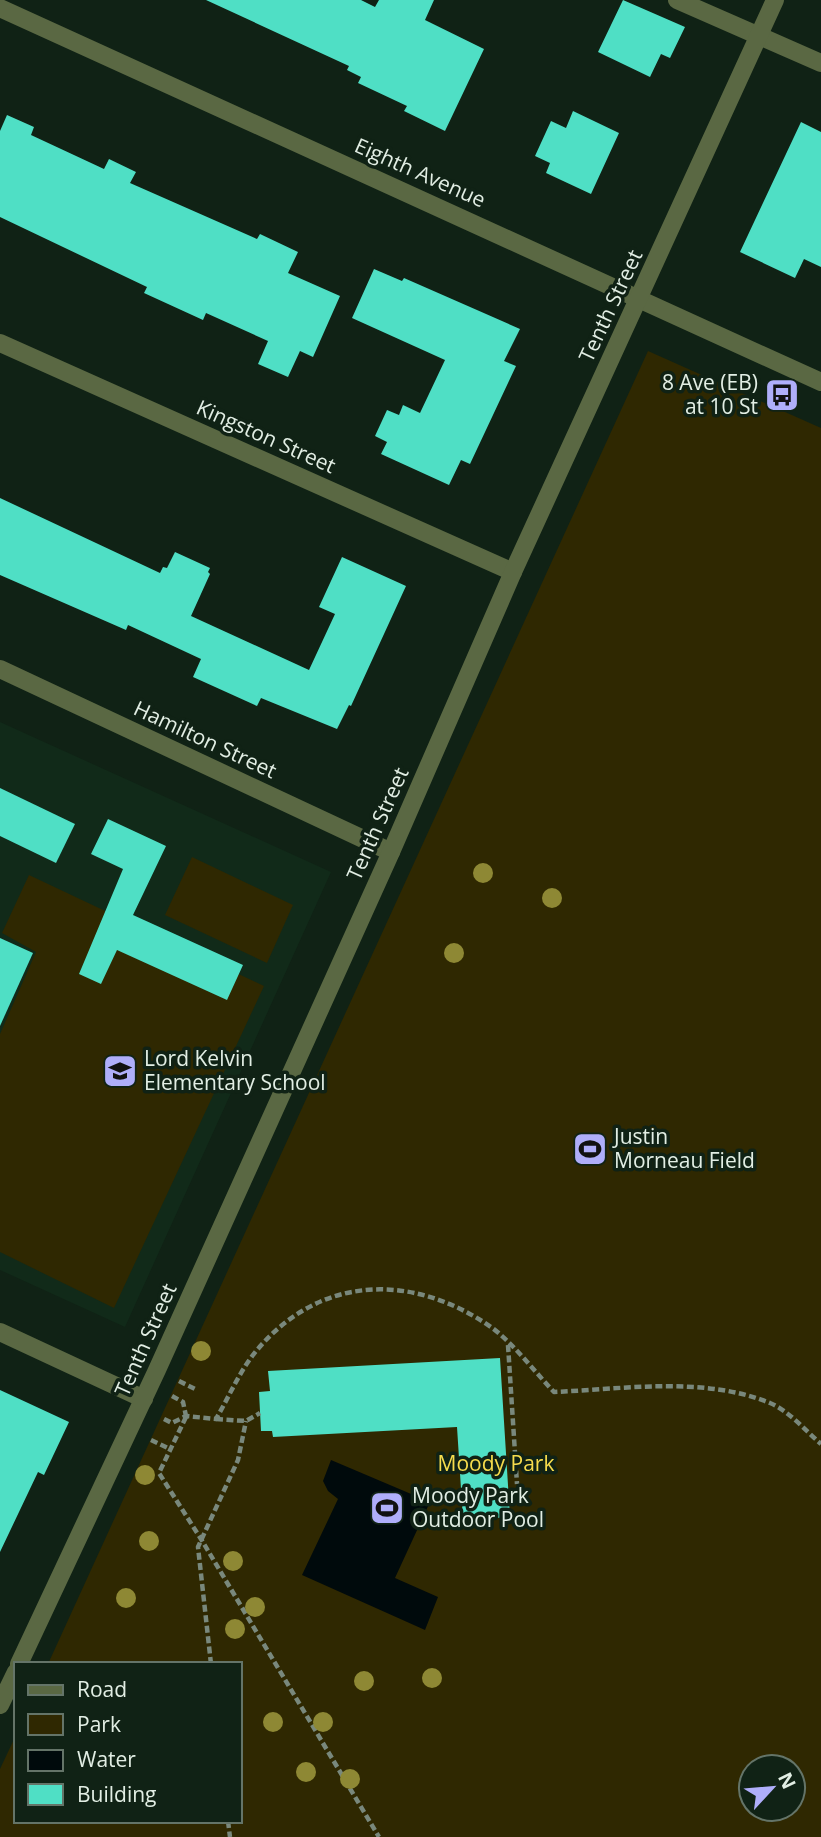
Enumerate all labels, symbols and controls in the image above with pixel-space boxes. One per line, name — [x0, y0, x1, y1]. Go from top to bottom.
street label: Eighth Avenue — [351, 131, 490, 213]
street label: Tenth Street — [572, 245, 648, 366]
place label: 8 Ave (EB) at 10 St — [662, 368, 758, 420]
bus stop icon: 8 Ave (EB) at 10 St — [763, 376, 801, 414]
street label: Kingston Street — [192, 393, 340, 479]
street label: Hamilton Street — [130, 694, 281, 784]
street label: Tenth Street — [340, 763, 414, 884]
place label: Lord Kelvin Elementary School — [144, 1044, 326, 1096]
school or university icon: Lord Kelvin Elementary School — [101, 1052, 139, 1090]
place label: Justin Morneau Field — [612, 1122, 755, 1174]
sports icon: Justin Morneau Field — [571, 1130, 609, 1168]
street label: Tenth Street — [108, 1279, 182, 1400]
park label: Moody Park — [438, 1449, 554, 1477]
place label: Moody Park Outdoor Pool — [412, 1481, 544, 1533]
sports icon: Moody Park Outdoor Pool — [368, 1489, 406, 1527]
legend — [14, 1662, 242, 1823]
text: Road — [77, 1675, 127, 1703]
text: Park — [77, 1710, 121, 1738]
text: Water — [77, 1745, 136, 1773]
north arrow — [737, 1753, 807, 1823]
text: N — [772, 1768, 802, 1793]
text: Building — [77, 1780, 156, 1808]

